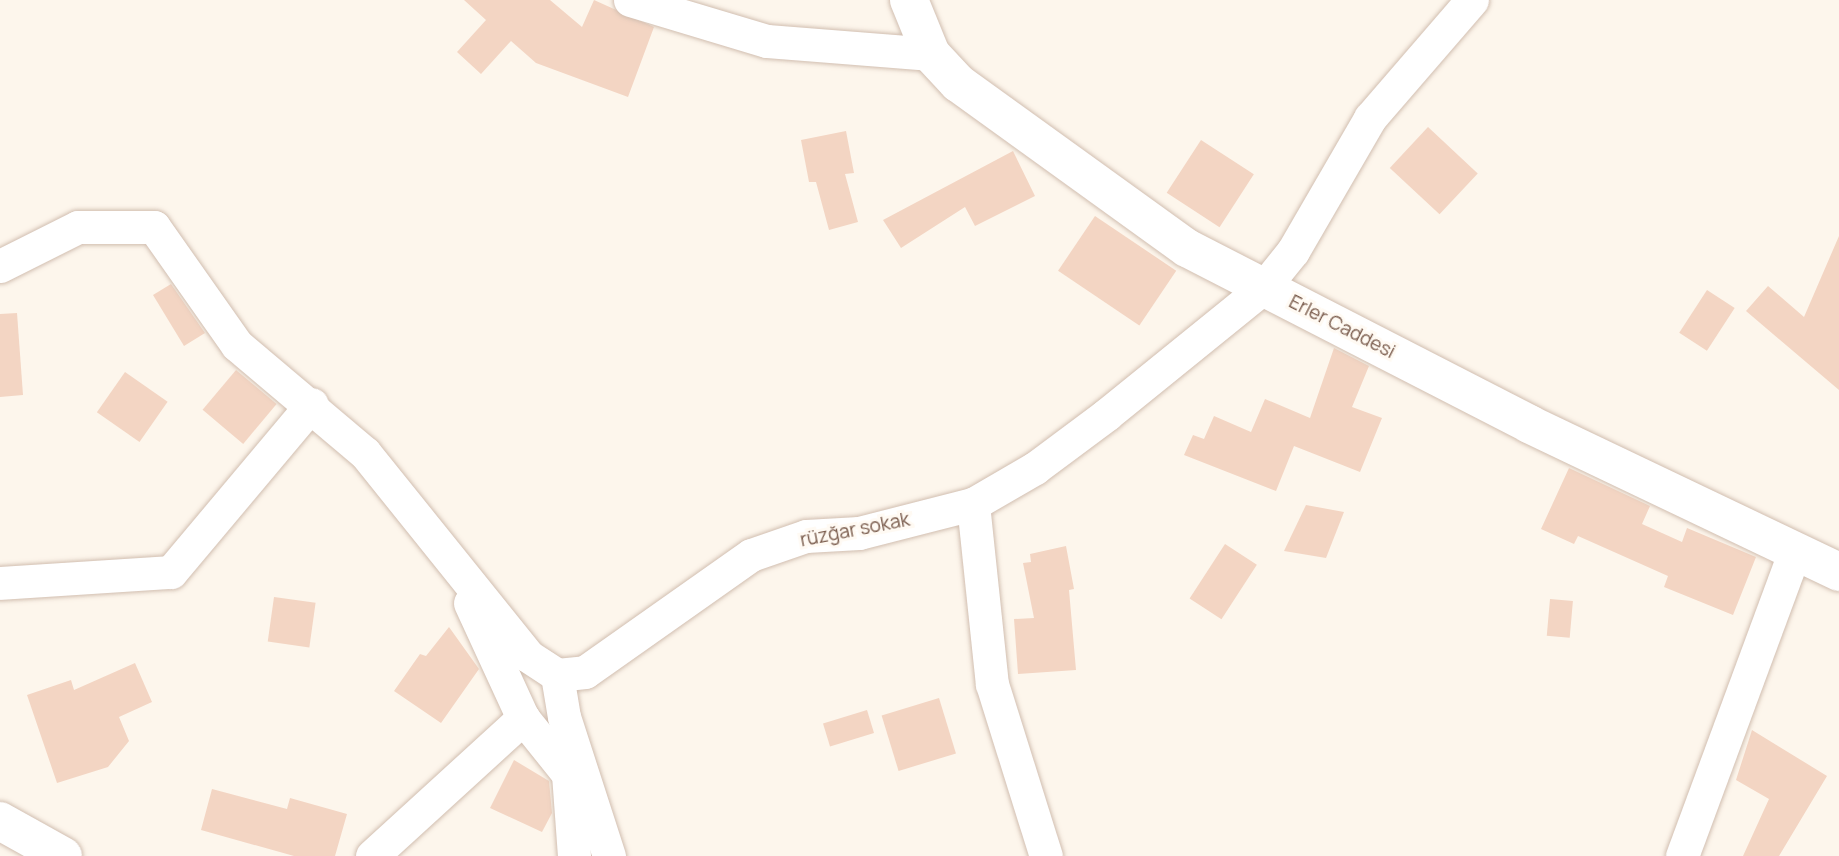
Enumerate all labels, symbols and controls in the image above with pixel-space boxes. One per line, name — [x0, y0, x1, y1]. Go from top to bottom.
street label: Erler Caddesi — [1285, 290, 1399, 364]
street label: rüzğar sokak — [798, 508, 912, 552]

